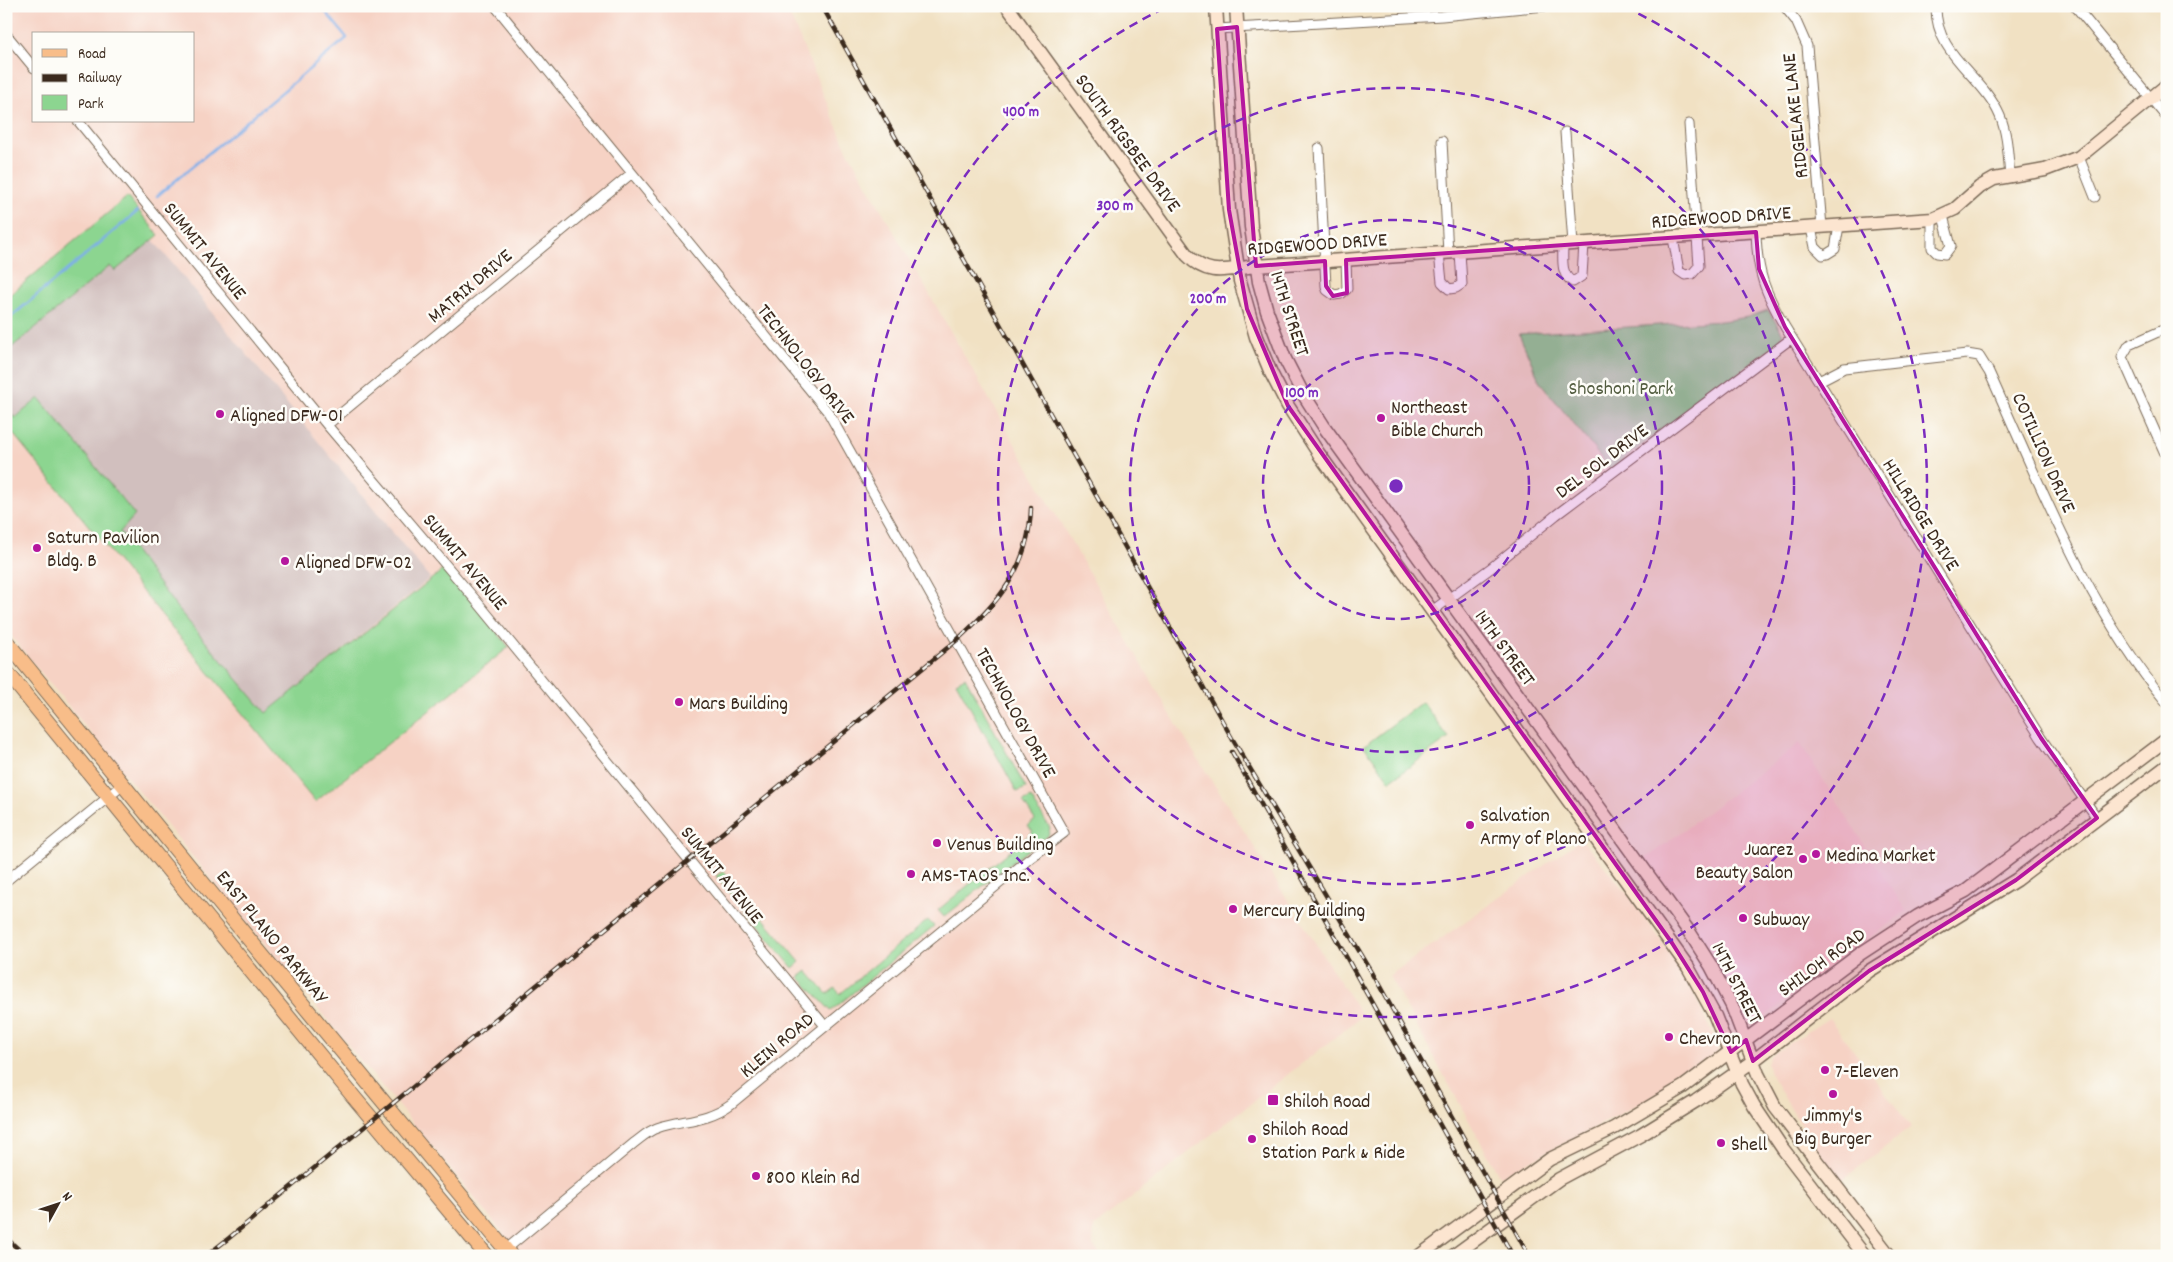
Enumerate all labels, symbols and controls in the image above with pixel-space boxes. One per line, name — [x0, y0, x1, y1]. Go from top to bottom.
legend — [32, 32, 195, 122]
text: Road — [78, 44, 106, 66]
street label: RIDGELAKE LANE — [1777, 52, 1817, 180]
text: Railway — [78, 68, 122, 90]
street label: SOUTH RIGSBEE DRIVE — [1067, 69, 1186, 219]
text: Park — [78, 94, 104, 116]
text: 400 m — [1003, 102, 1039, 124]
text: 300 m — [1097, 196, 1133, 218]
street label: SUMMIT AVENUE — [155, 197, 252, 307]
street label: RIDGEWOOD DRIVE — [1651, 200, 1792, 238]
street label: RIDGEWOOD DRIVE — [1247, 227, 1388, 265]
street label: MATRIX DRIVE — [422, 243, 519, 331]
street label: 14TH STREET — [1261, 268, 1315, 360]
text: 200 m — [1190, 289, 1226, 311]
street label: TECHNOLOGY DRIVE — [749, 299, 860, 431]
park label: Shoshoni Park — [1569, 376, 1673, 404]
text: 100 m — [1285, 383, 1319, 405]
street label: COTILLION DRIVE — [2003, 389, 2081, 518]
place label: Northeast Bible Church — [1391, 395, 1483, 446]
place label: Aligned DFW-01 — [230, 403, 343, 431]
marker: Aligned DFW-01 — [214, 408, 226, 420]
marker: Northeast Bible Church — [1375, 412, 1387, 424]
street label: DEL SOL DRIVE — [1550, 418, 1655, 507]
street label: HILLRIDGE DRIVE — [1874, 454, 1965, 577]
centre of rings — [1387, 477, 1405, 495]
street label: SUMMIT AVENUE — [415, 508, 513, 617]
place label: Saturn Pavilion Bldg. B — [47, 525, 159, 576]
marker: Saturn Pavilion Bldg. B — [31, 542, 43, 554]
place label: Aligned DFW-02 — [295, 550, 412, 578]
marker: Aligned DFW-02 — [279, 555, 291, 567]
street label: 14TH STREET — [1466, 605, 1541, 693]
street label: TECHNOLOGY DRIVE — [967, 643, 1062, 784]
place label: Mars Building — [689, 691, 788, 719]
marker: Mars Building — [673, 696, 685, 708]
place label: Salvation Army of Plano — [1480, 803, 1587, 854]
marker: Salvation Army of Plano — [1464, 819, 1476, 831]
street label: SUMMIT AVENUE — [672, 821, 769, 931]
place label: Venus Building — [947, 832, 1054, 860]
marker: Venus Building — [931, 837, 943, 849]
place label: Juarez Beauty Salon — [1696, 837, 1793, 888]
place label: Medina Market — [1826, 843, 1936, 871]
marker: Medina Market — [1810, 848, 1822, 860]
marker: Juarez Beauty Salon — [1797, 853, 1809, 865]
place label: AMS-TAOS Inc. — [921, 863, 1030, 891]
street label: EAST PLANO PARKWAY — [208, 865, 334, 1011]
marker: AMS-TAOS Inc. — [905, 868, 917, 880]
place label: Mercury Building — [1243, 898, 1365, 926]
marker: Mercury Building — [1227, 903, 1239, 915]
place label: Subway — [1753, 907, 1810, 935]
marker: Subway — [1737, 912, 1749, 924]
street label: SHILOH ROAD — [1773, 922, 1872, 1005]
street label: 14TH STREET — [1703, 938, 1768, 1029]
street label: KLEIN ROAD — [735, 1007, 821, 1086]
place label: Chevron — [1679, 1026, 1741, 1054]
marker: Chevron — [1663, 1031, 1675, 1043]
place label: 7-Eleven — [1835, 1059, 1899, 1087]
marker: 7-Eleven — [1819, 1064, 1831, 1076]
marker: Jimmy's Big Burger — [1827, 1088, 1839, 1100]
place label: Shiloh Road — [1284, 1089, 1370, 1117]
marker: Shiloh Road — [1266, 1093, 1280, 1107]
place label: Jimmy's Big Burger — [1795, 1103, 1872, 1154]
place label: Shiloh Road Station Park & Ride — [1262, 1117, 1405, 1168]
place label: Shell — [1731, 1132, 1768, 1160]
marker: Shiloh Road Station Park & Ride — [1246, 1133, 1258, 1145]
marker: Shell — [1715, 1137, 1727, 1149]
place label: 800 Klein Rd — [766, 1165, 860, 1193]
marker: 800 Klein Rd — [750, 1170, 762, 1182]
north arrow — [32, 1180, 82, 1230]
text: N — [57, 1188, 76, 1206]

